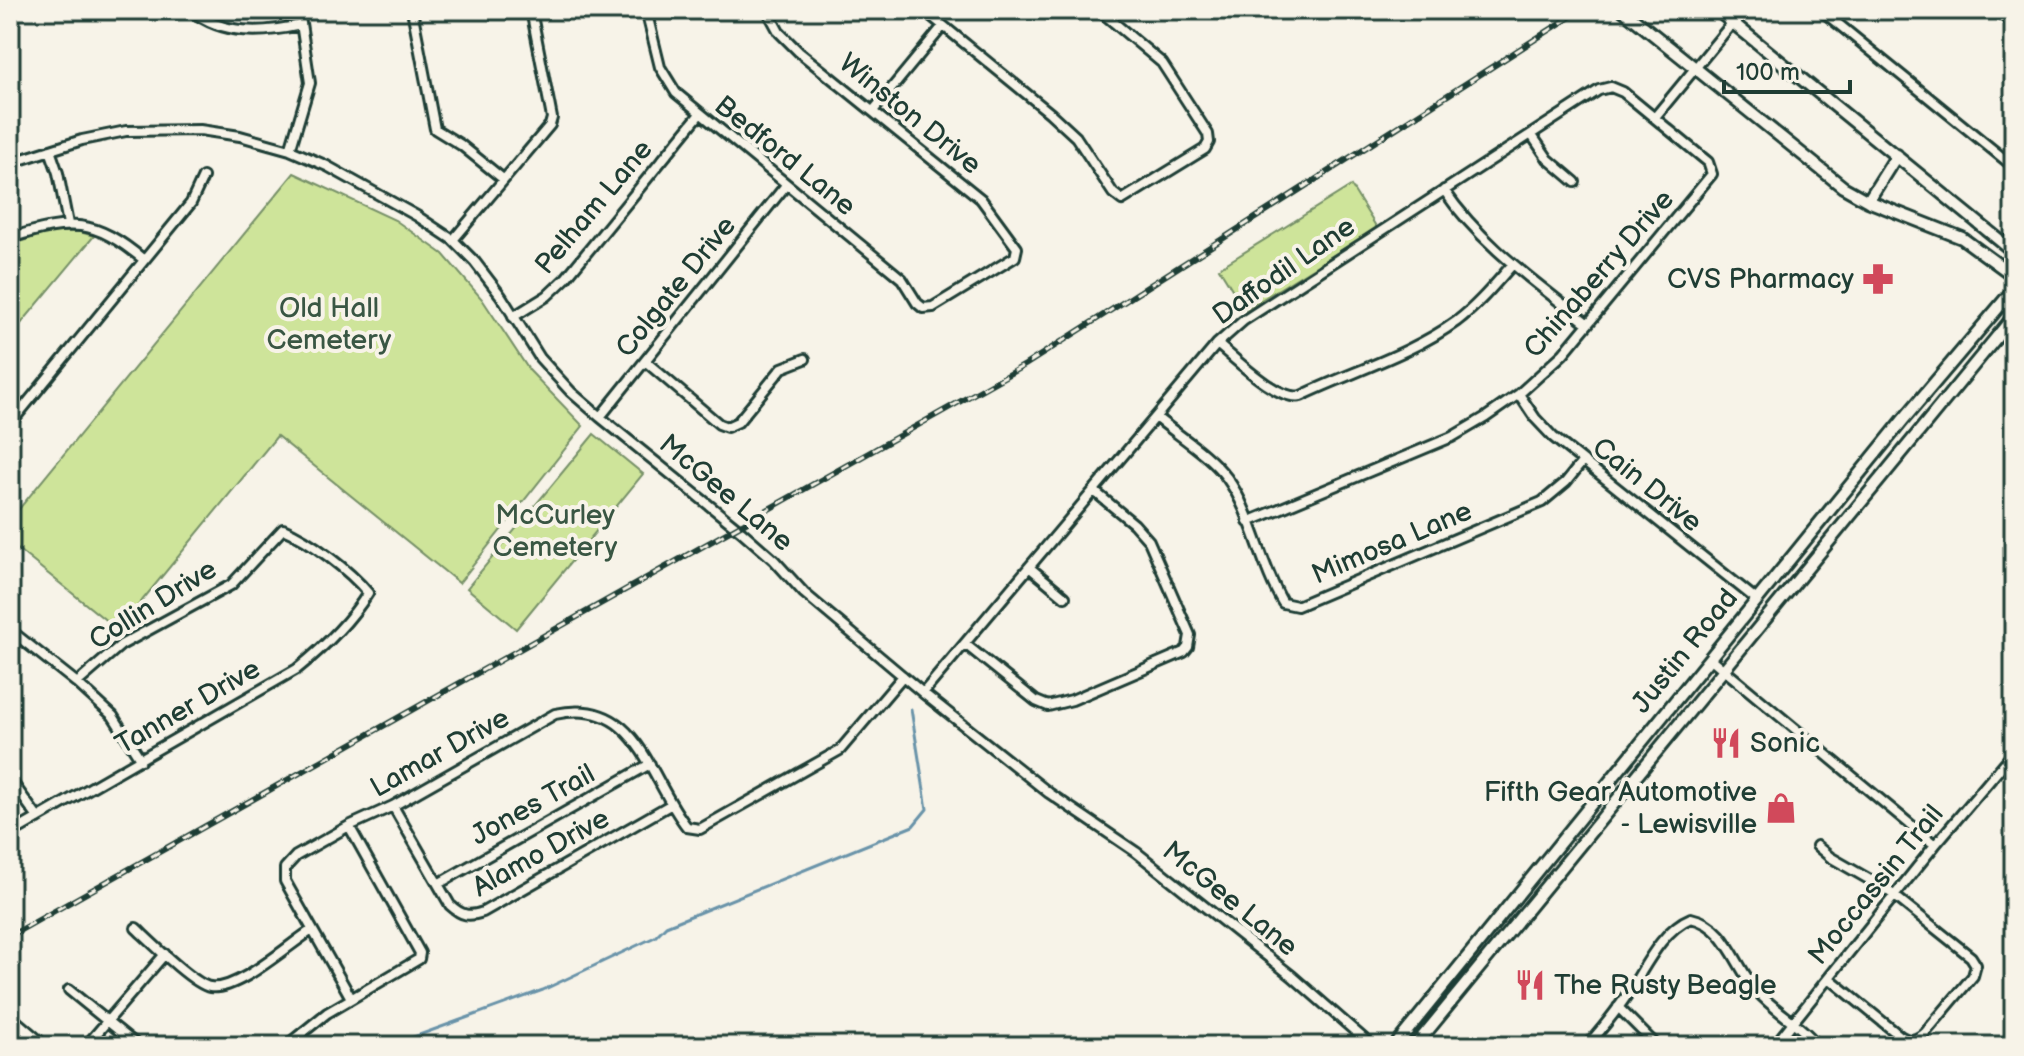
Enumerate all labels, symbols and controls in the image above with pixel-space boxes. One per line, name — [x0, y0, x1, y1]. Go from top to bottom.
scale bar — [1724, 44, 1850, 94]
street label: Winston Drive — [832, 47, 988, 181]
text: 100 m — [1736, 58, 1800, 87]
street label: Bedford Lane — [708, 89, 862, 223]
street label: Pelham Lane — [528, 133, 660, 281]
street label: Chinaberry Drive — [1517, 183, 1681, 365]
street label: Colgate Drive — [609, 210, 743, 364]
street label: Daffodil Lane — [1207, 210, 1361, 332]
pharmacy icon: CVS Pharmacy — [1861, 262, 1895, 296]
place label: CVS Pharmacy — [1667, 263, 1854, 296]
park label: Old Hall Cemetery — [267, 292, 392, 357]
street label: McGee Lane — [652, 428, 800, 558]
street label: Cain Drive — [1586, 431, 1708, 539]
street label: Mimosa Lane — [1307, 494, 1477, 592]
park label: McCurley Cemetery — [493, 499, 618, 564]
street label: Collin Drive — [83, 553, 223, 657]
street label: Justin Road — [1625, 582, 1745, 720]
street label: Tanner Drive — [110, 652, 266, 762]
street label: Lamar Drive — [365, 701, 515, 805]
restaurant icon: Sonic — [1709, 726, 1743, 760]
place label: Sonic — [1750, 727, 1820, 760]
street label: Jones Trail — [465, 757, 601, 853]
place label: Fifth Gear Automotive - Lewisville — [1484, 776, 1757, 841]
shop icon: Fifth Gear Automotive - Lewisville — [1764, 791, 1798, 825]
street label: Moccassin Trail — [1801, 798, 1951, 972]
street label: Alamo Drive — [467, 802, 615, 904]
street label: McGee Lane — [1156, 834, 1304, 964]
restaurant icon: The Rusty Beagle — [1513, 968, 1547, 1002]
place label: The Rusty Beagle — [1554, 969, 1777, 1002]

